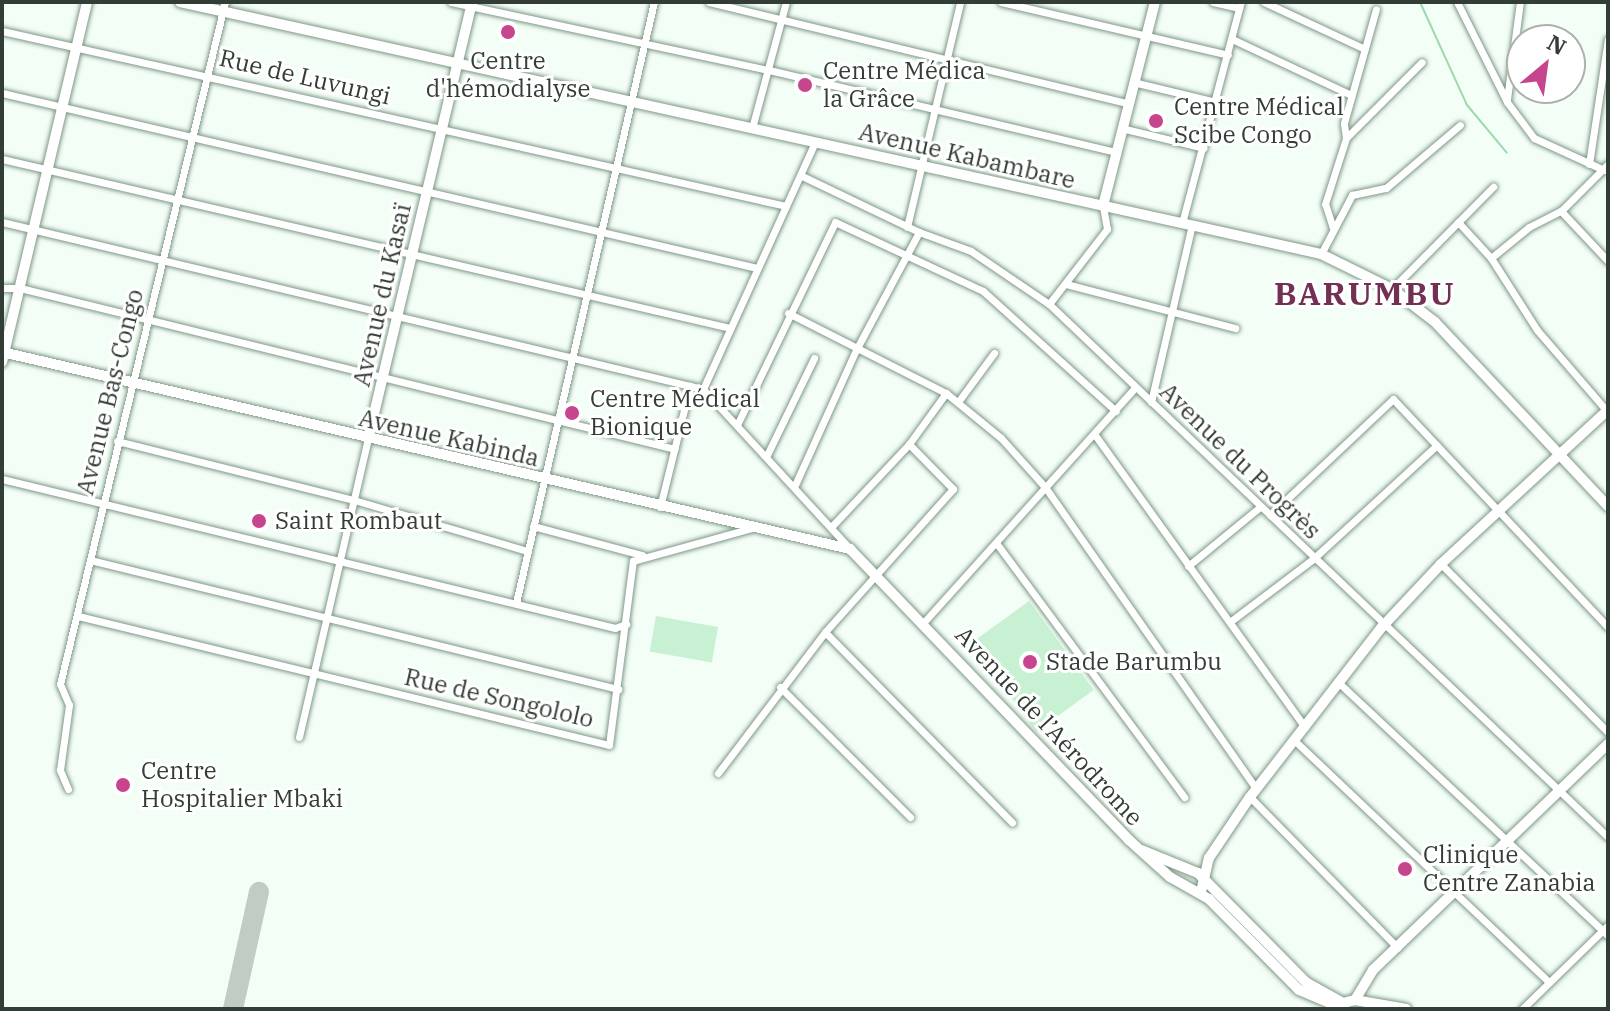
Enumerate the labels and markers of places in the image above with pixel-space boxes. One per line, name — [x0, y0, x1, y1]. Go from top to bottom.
marker: Centre d'hémodialyse — [497, 21, 519, 43]
place label: Centre d'hémodialyse — [426, 47, 590, 103]
place label: Centre Médica la Grâce — [823, 57, 986, 113]
marker: Centre Médica la Grâce — [794, 74, 816, 96]
place label: Centre Médical Scibe Congo — [1174, 93, 1344, 149]
marker: Centre Médical Scibe Congo — [1145, 110, 1167, 132]
place label: Centre Médical Bionique — [590, 385, 760, 441]
marker: Centre Médical Bionique — [561, 402, 583, 424]
place label: Saint Rombaut — [275, 507, 442, 535]
marker: Saint Rombaut — [250, 512, 268, 530]
place label: Stade Barumbu — [1046, 648, 1222, 676]
marker: Stade Barumbu — [1021, 653, 1039, 671]
place label: Centre Hospitalier Mbaki — [141, 757, 343, 813]
marker: Centre Hospitalier Mbaki — [112, 774, 134, 796]
place label: Clinique Centre Zanabia — [1423, 841, 1596, 897]
marker: Clinique Centre Zanabia — [1394, 858, 1416, 880]

